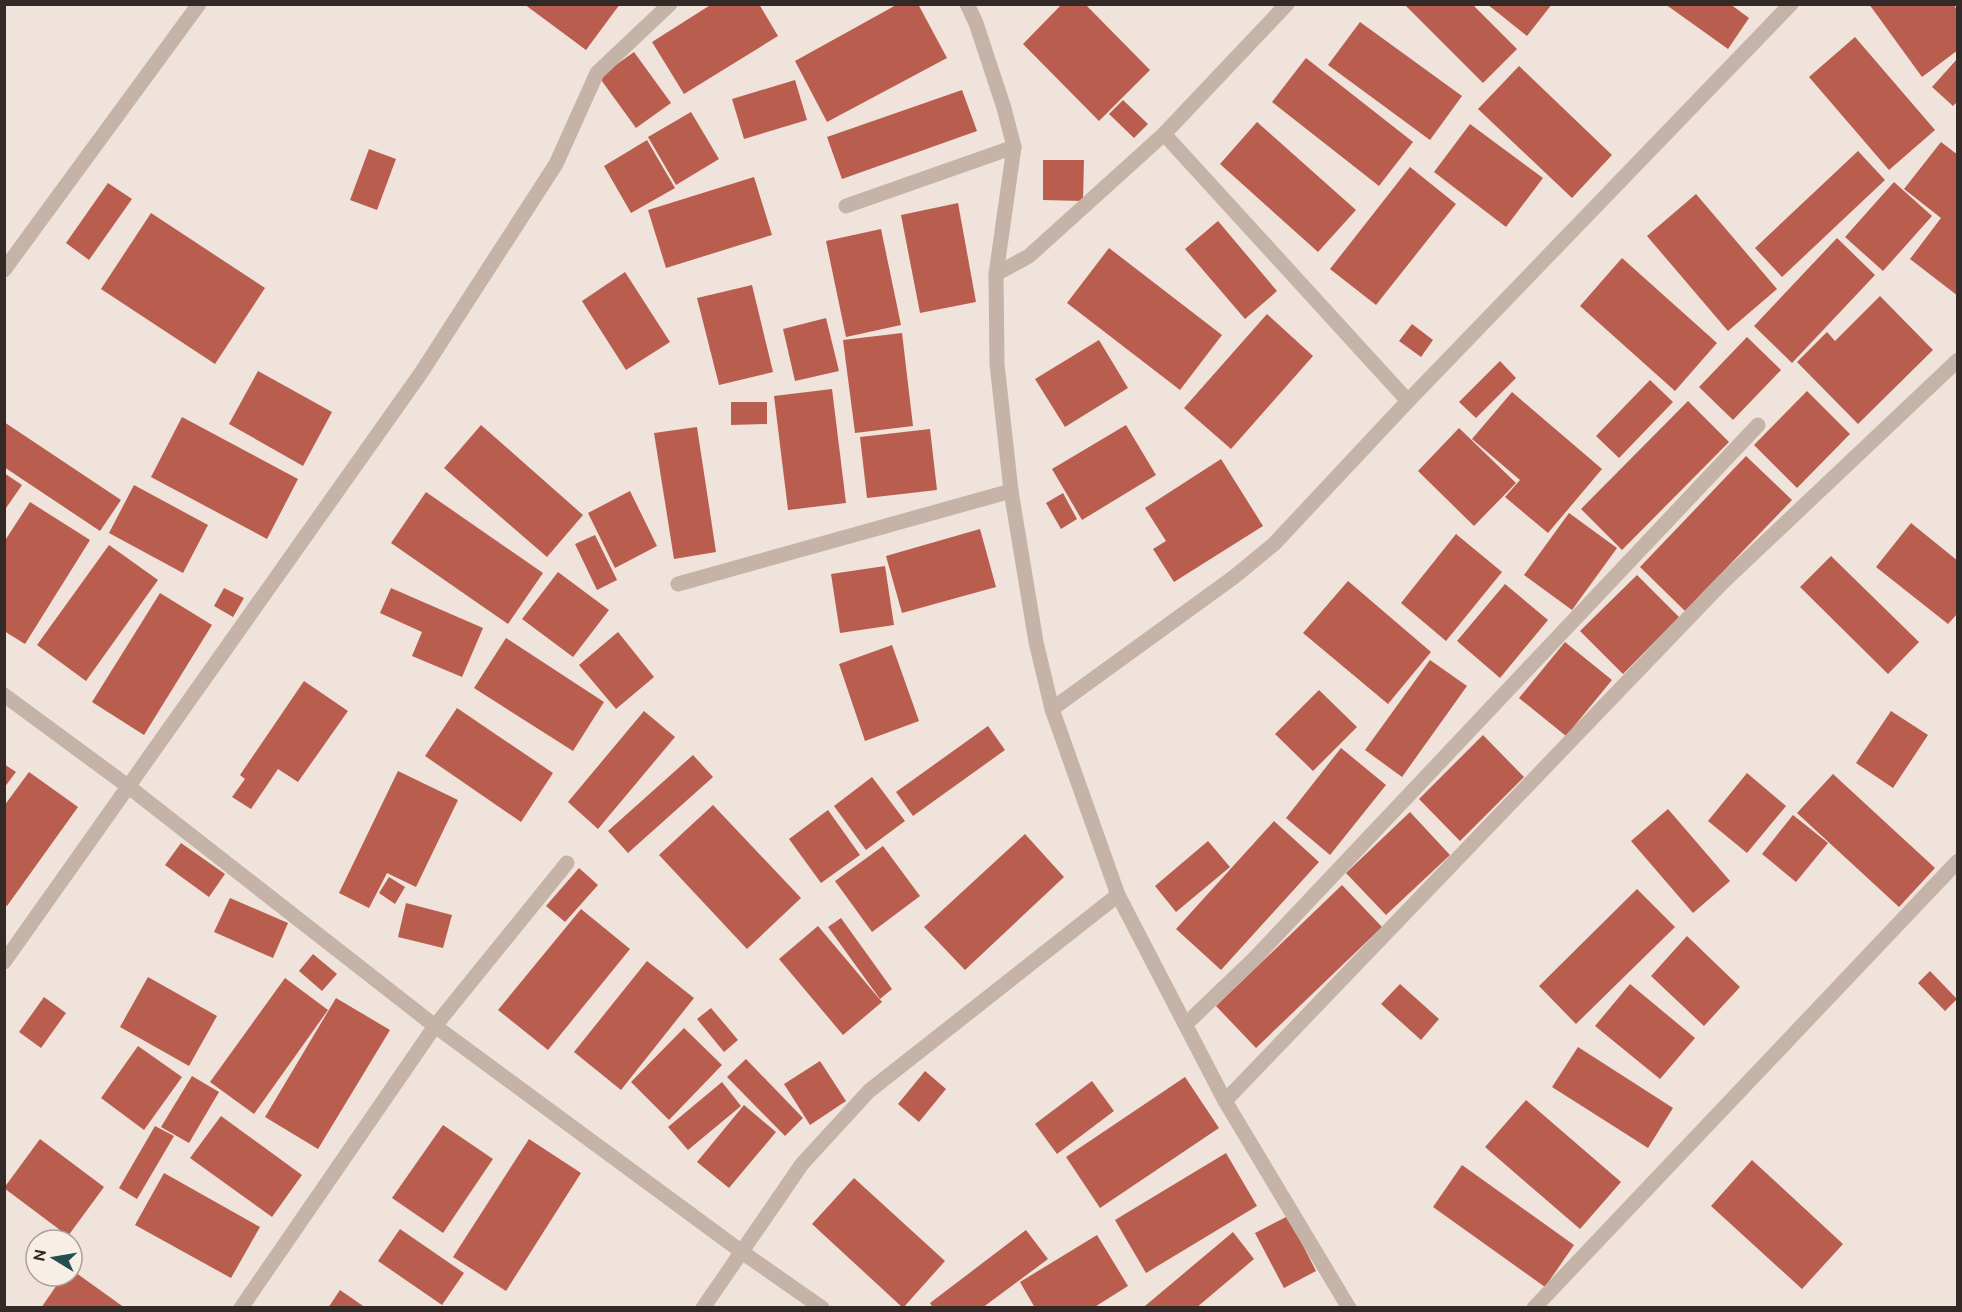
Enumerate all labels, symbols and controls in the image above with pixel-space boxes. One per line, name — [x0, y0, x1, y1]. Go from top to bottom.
north arrow — [24, 1228, 84, 1288]
text: N — [29, 1248, 49, 1263]

